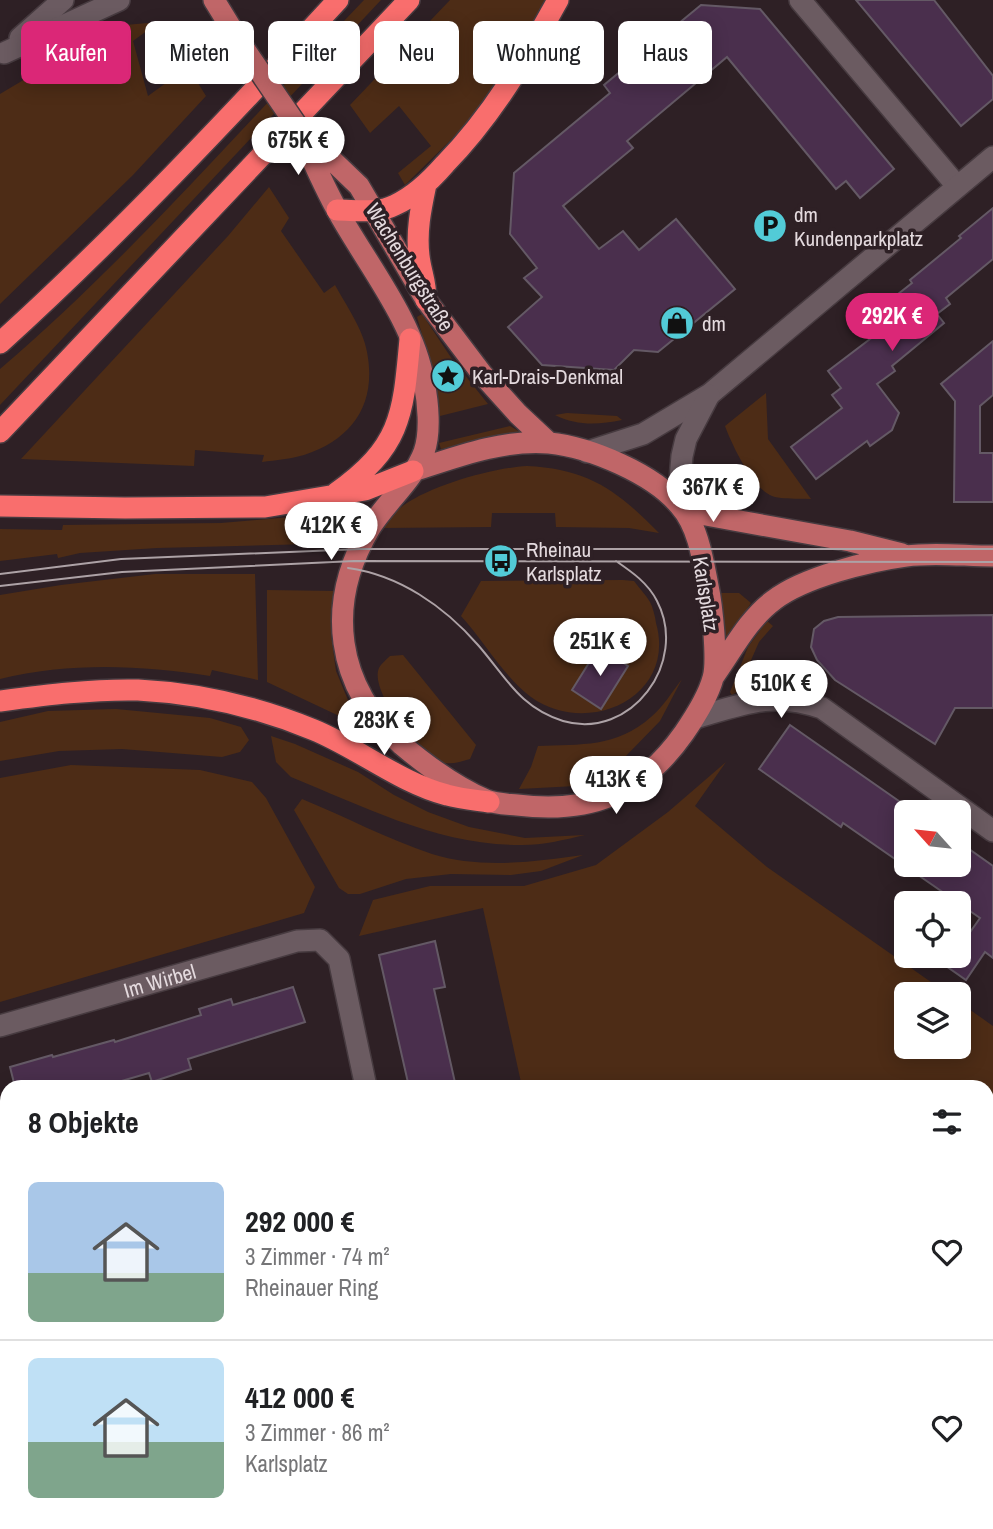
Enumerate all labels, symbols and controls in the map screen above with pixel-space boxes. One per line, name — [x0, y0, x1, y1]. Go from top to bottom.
chip: Kaufen — [21, 21, 131, 84]
chip: Mieten — [145, 21, 254, 84]
chip: Filter — [268, 21, 360, 84]
chip: Neu — [374, 21, 459, 84]
chip: Wohnung — [473, 21, 604, 84]
chip: Haus — [618, 21, 712, 84]
pin: 675K € — [241, 118, 355, 177]
text: 675K € — [268, 124, 328, 155]
street label: Wachenburgstraße — [359, 197, 461, 337]
place label: dm Kundenparkplatz — [794, 200, 924, 253]
parking icon: dm Kundenparkplatz — [751, 207, 789, 245]
pin: 292K € — [835, 294, 949, 353]
text: 292K € — [862, 300, 922, 331]
shop icon: dm — [658, 304, 696, 342]
place label: dm — [702, 309, 726, 338]
place icon: Karl-Drais-Denkmal — [429, 357, 467, 395]
place label: Karl-Drais-Denkmal — [472, 362, 623, 391]
pin: 367K € — [656, 464, 770, 524]
text: 367K € — [683, 471, 743, 502]
pin: 412K € — [274, 503, 388, 562]
text: 412K € — [301, 509, 361, 540]
place label: Rheinau Karlsplatz — [526, 535, 602, 588]
bus stop icon: Rheinau Karlsplatz — [482, 542, 520, 580]
street label: Karlsplatz — [686, 554, 726, 634]
pin: 251K € — [543, 618, 657, 678]
text: 251K € — [570, 625, 630, 656]
pin: 510K € — [724, 660, 838, 720]
text: 510K € — [751, 667, 811, 698]
pin: 283K € — [327, 698, 441, 757]
text: 283K € — [354, 704, 414, 735]
pin: 413K € — [559, 756, 673, 816]
text: 413K € — [586, 763, 646, 794]
north arrow — [894, 800, 971, 877]
map controls — [894, 800, 971, 1059]
button: locate — [894, 891, 971, 968]
street label: Im Wirbel — [120, 956, 199, 1004]
button: layers — [894, 982, 971, 1059]
text: 8 Objekte — [28, 1102, 139, 1142]
icon: filters — [928, 1103, 966, 1141]
text: 292 000 € — [245, 1201, 354, 1241]
icon: home — [84, 1210, 168, 1294]
icon: heart — [928, 1233, 966, 1271]
text: 3 Zimmer · 74 m² — [245, 1241, 390, 1272]
text: Rheinauer Ring — [245, 1272, 378, 1303]
text: 412 000 € — [245, 1377, 354, 1417]
icon: home — [84, 1386, 168, 1470]
icon: heart — [928, 1409, 966, 1447]
text: 3 Zimmer · 86 m² — [245, 1417, 390, 1448]
text: Karlsplatz — [245, 1448, 328, 1479]

